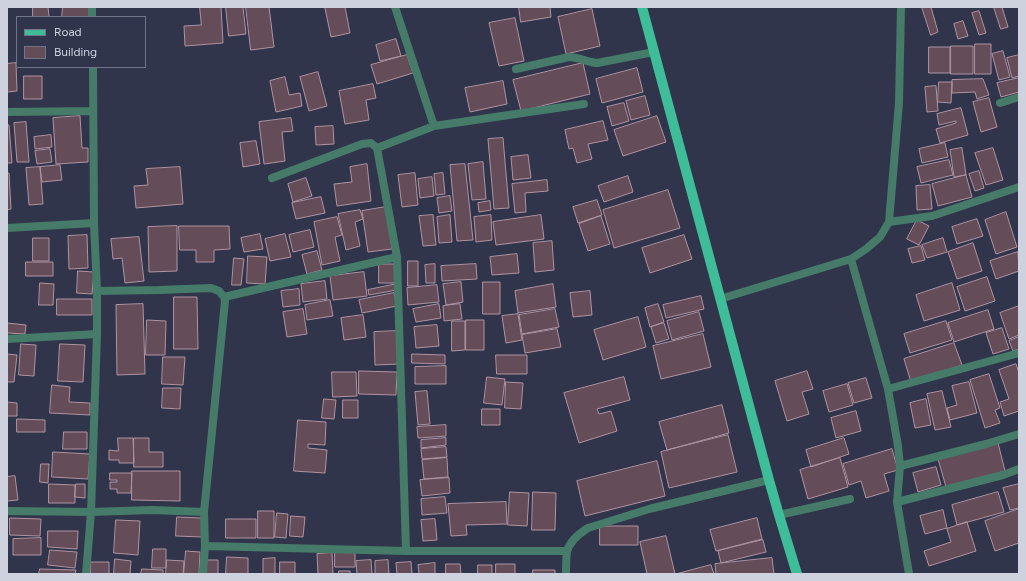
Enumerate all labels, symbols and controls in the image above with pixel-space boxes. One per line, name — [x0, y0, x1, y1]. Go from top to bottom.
legend — [16, 16, 146, 68]
text: Road — [54, 25, 82, 39]
text: Building — [54, 45, 97, 59]

